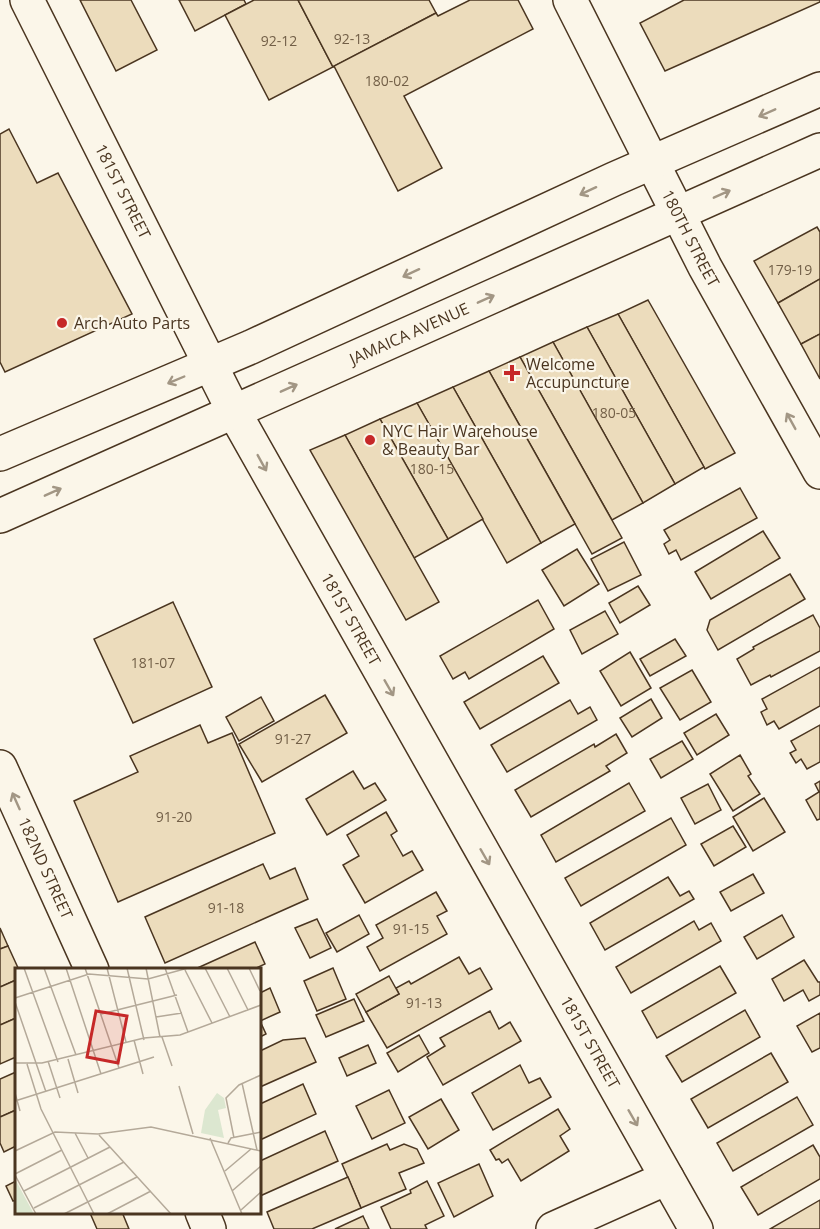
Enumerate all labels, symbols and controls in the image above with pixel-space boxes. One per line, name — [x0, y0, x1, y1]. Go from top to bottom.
house number: 92-13 — [334, 29, 370, 48]
house number: 92-12 — [261, 31, 297, 50]
house number: 180-02 — [365, 71, 409, 90]
one-way arrow — [758, 108, 776, 120]
street label: 181ST STREET — [90, 140, 156, 242]
one-way arrow — [579, 186, 597, 198]
street label: 180TH STREET — [657, 186, 725, 291]
one-way arrow — [712, 187, 730, 199]
house number: 179-19 — [768, 260, 812, 279]
one-way arrow — [402, 268, 420, 280]
one-way arrow — [477, 293, 495, 305]
street label: JAMAICA AVENUE — [344, 297, 472, 371]
place label: Arch Auto Parts — [74, 312, 190, 334]
marker: Arch Auto Parts — [55, 316, 69, 330]
place label: Welcome Accupuncture — [526, 353, 629, 393]
marker: Welcome Accupuncture — [503, 364, 521, 382]
one-way arrow — [167, 375, 185, 386]
one-way arrow — [280, 381, 298, 393]
house number: 180-05 — [592, 403, 636, 422]
one-way arrow — [785, 413, 797, 430]
place label: NYC Hair Warehouse & Beauty Bar — [382, 420, 538, 460]
marker: NYC Hair Warehouse & Beauty Bar — [363, 433, 377, 447]
one-way arrow — [256, 454, 268, 471]
house number: 180-15 — [410, 459, 454, 478]
one-way arrow — [44, 486, 62, 498]
street label: 181ST STREET — [316, 569, 386, 670]
house number: 181-07 — [131, 653, 175, 672]
one-way arrow — [384, 678, 395, 696]
house number: 91-27 — [275, 729, 311, 748]
one-way arrow — [9, 793, 21, 811]
house number: 91-20 — [156, 807, 192, 826]
street label: 182ND STREET — [13, 814, 78, 923]
one-way arrow — [479, 848, 491, 865]
house number: 91-18 — [208, 898, 244, 917]
house number: 91-15 — [393, 919, 429, 938]
inset map — [15, 968, 261, 1214]
street label: 181ST STREET — [555, 992, 625, 1093]
house number: 91-13 — [406, 993, 442, 1012]
one-way arrow — [627, 1109, 639, 1126]

